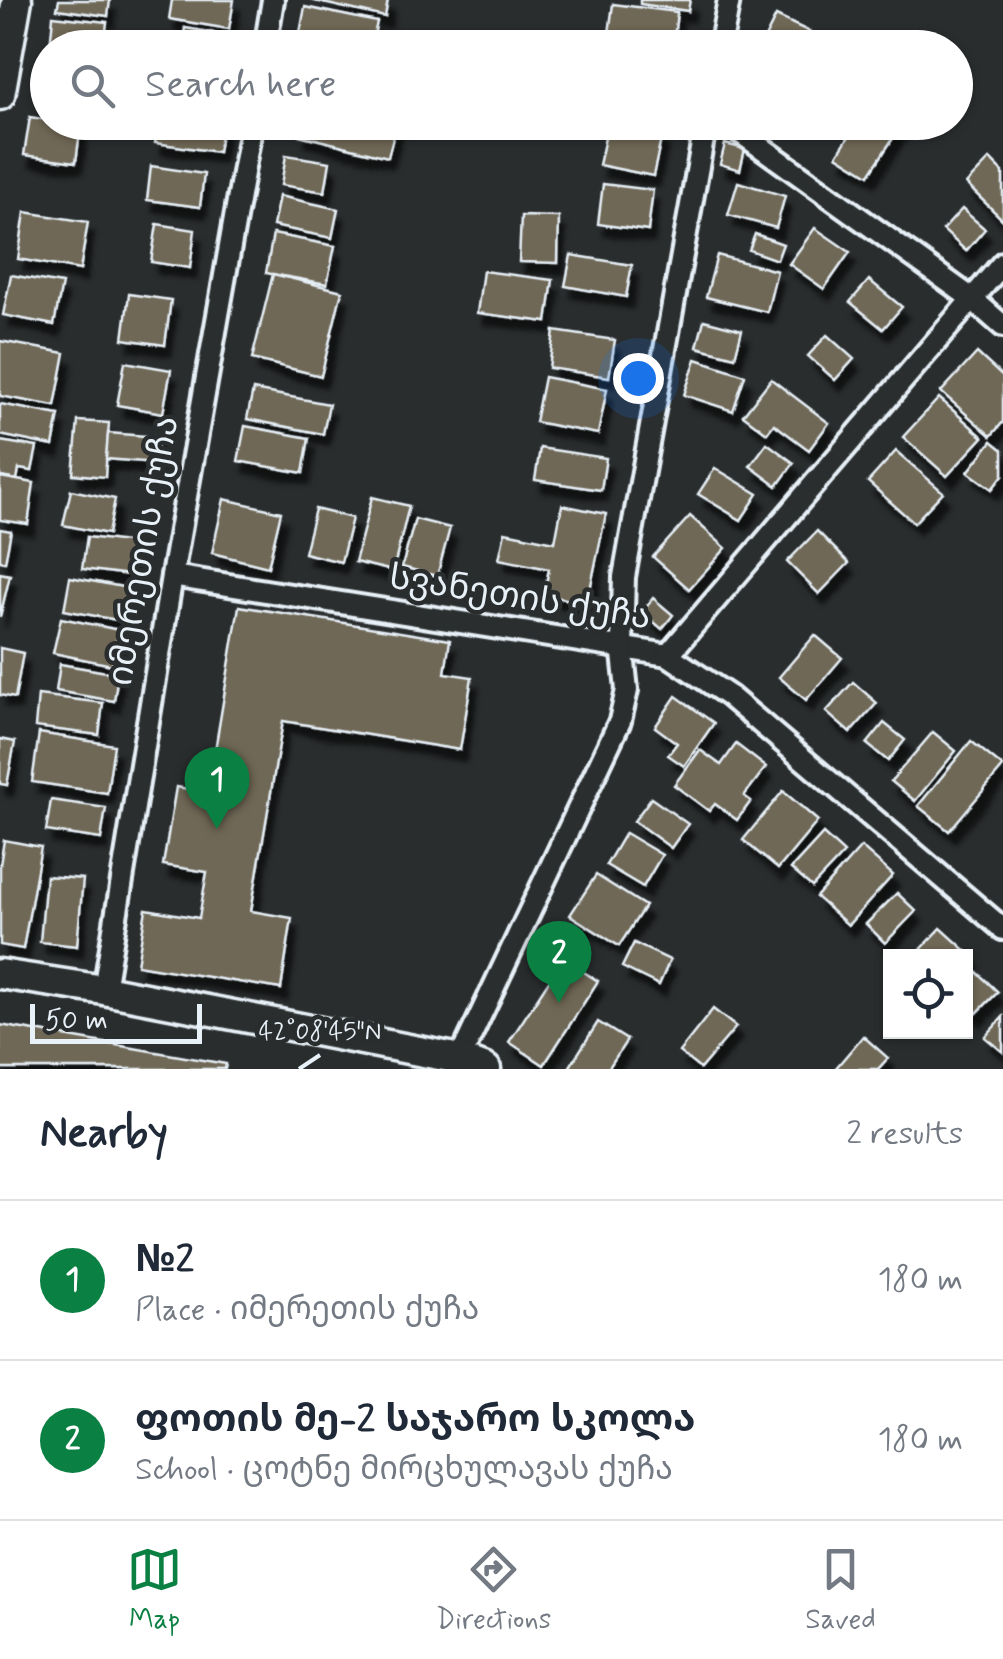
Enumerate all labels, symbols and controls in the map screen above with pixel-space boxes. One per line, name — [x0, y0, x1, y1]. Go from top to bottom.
search box — [30, 30, 973, 140]
icon: search — [65, 58, 120, 113]
text: Search here — [145, 61, 336, 110]
your location — [613, 353, 664, 404]
street label: იმერეთის ქუჩა — [98, 413, 190, 689]
street label: სვანეთის ქუჩა — [386, 555, 654, 641]
pin: 1 — [184, 746, 250, 829]
pin: 2 — [526, 920, 592, 1003]
map controls — [883, 949, 973, 1039]
button: locate — [883, 949, 973, 1039]
scale bar — [30, 999, 202, 1044]
text: 50 m — [45, 1003, 108, 1040]
text: 42°08'45"N — [259, 1016, 381, 1049]
text: Nearby — [40, 1107, 168, 1162]
text: 2 results — [846, 1113, 963, 1155]
text: №2 — [135, 1236, 194, 1285]
text: 1 — [65, 1259, 80, 1301]
text: 180 m — [878, 1259, 963, 1301]
text: Place · იმერეთის ქუჩა — [135, 1289, 479, 1331]
text: ფოთის მე-2 საჯარო სკოლა — [135, 1396, 696, 1445]
text: 2 — [65, 1419, 80, 1461]
text: 180 m — [878, 1419, 963, 1461]
text: School · ცოტნე მირცხულავას ქუჩა — [135, 1449, 673, 1491]
tab: Map — [127, 1542, 182, 1639]
tab: Directions — [436, 1542, 551, 1639]
tab: Saved — [805, 1542, 876, 1639]

